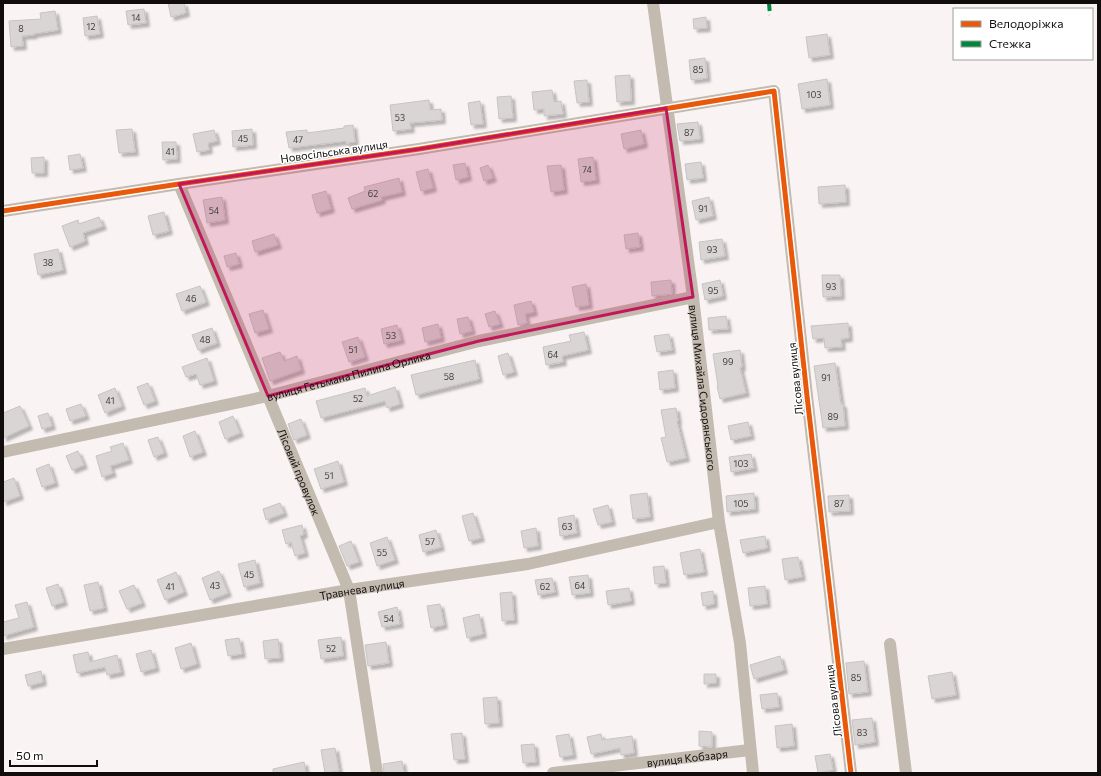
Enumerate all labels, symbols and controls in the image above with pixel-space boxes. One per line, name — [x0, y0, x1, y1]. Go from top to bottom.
legend — [953, 8, 1093, 60]
house number: 14 — [131, 12, 141, 23]
text: Велодоріжка — [989, 16, 1064, 30]
house number: 12 — [87, 21, 95, 32]
house number: 8 — [18, 23, 24, 34]
text: Стежка — [989, 36, 1031, 50]
house number: 85 — [693, 64, 703, 75]
house number: 103 — [807, 89, 821, 100]
house number: 53 — [395, 112, 405, 123]
house number: 87 — [684, 127, 694, 138]
house number: 45 — [238, 133, 248, 144]
house number: 47 — [293, 134, 303, 145]
street label: Новосільська вулиця — [279, 137, 389, 165]
house number: 41 — [166, 146, 174, 157]
house number: 74 — [582, 164, 592, 175]
house number: 62 — [368, 188, 378, 199]
house number: 91 — [698, 203, 708, 214]
house number: 54 — [209, 205, 220, 216]
house number: 93 — [707, 244, 717, 255]
house number: 38 — [43, 257, 53, 268]
house number: 93 — [826, 281, 836, 292]
house number: 95 — [708, 285, 718, 296]
house number: 46 — [186, 293, 196, 304]
street label: вулиця Михайла Сидорянського — [687, 304, 720, 472]
house number: 53 — [386, 330, 396, 341]
house number: 48 — [200, 334, 210, 345]
street label: Лісова вулиця — [785, 342, 805, 416]
house number: 51 — [348, 344, 358, 355]
street label: вулиця Гетьмана Пилипа Орлика — [265, 347, 432, 403]
house number: 64 — [548, 349, 559, 360]
house number: 99 — [723, 356, 733, 367]
house number: 58 — [444, 371, 454, 382]
house number: 91 — [821, 372, 831, 383]
house number: 52 — [353, 393, 363, 404]
house number: 41 — [106, 395, 114, 406]
house number: 89 — [828, 411, 838, 422]
street label: Лісовий провулок — [276, 426, 324, 517]
house number: 103 — [734, 458, 748, 469]
house number: 51 — [324, 470, 334, 481]
house number: 105 — [734, 498, 748, 509]
house number: 87 — [834, 498, 844, 509]
house number: 63 — [562, 521, 572, 532]
house number: 57 — [425, 536, 435, 547]
house number: 55 — [377, 547, 387, 558]
house number: 45 — [244, 569, 254, 580]
street label: Травнева вулиця — [318, 576, 405, 601]
house number: 43 — [210, 580, 220, 591]
house number: 64 — [575, 580, 586, 591]
house number: 41 — [166, 581, 174, 592]
house number: 62 — [540, 581, 550, 592]
house number: 54 — [384, 613, 395, 624]
house number: 52 — [326, 643, 336, 654]
street label: Лісова вулиця — [822, 664, 844, 738]
house number: 85 — [851, 672, 861, 683]
house number: 83 — [857, 727, 867, 738]
scale bar — [10, 742, 97, 768]
street label: вулиця Кобзаря — [646, 746, 728, 769]
text: 50 m — [16, 748, 44, 762]

